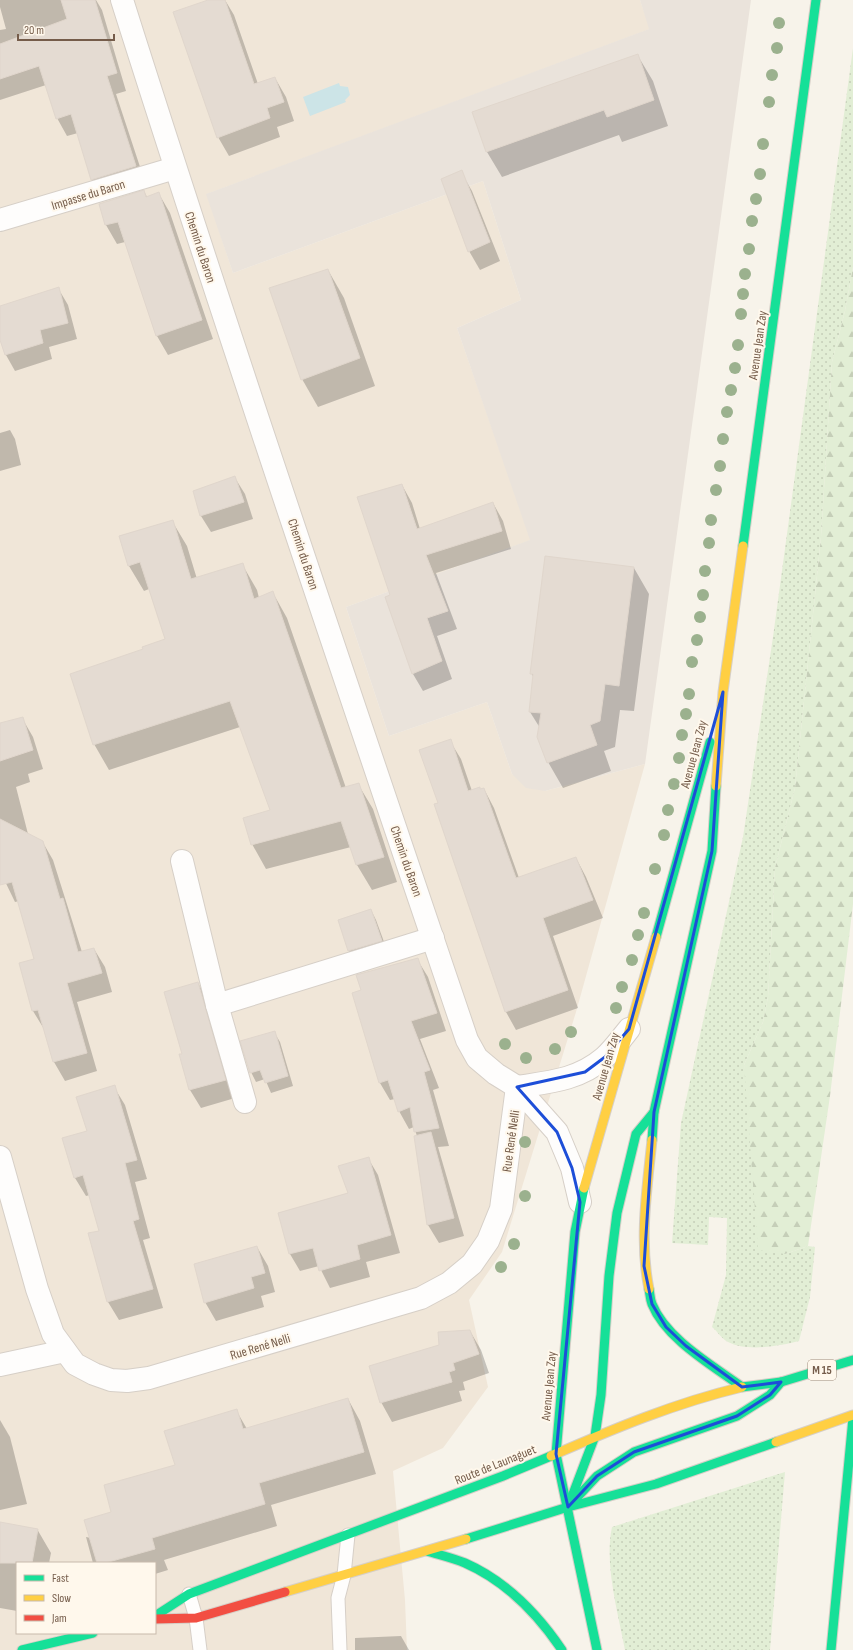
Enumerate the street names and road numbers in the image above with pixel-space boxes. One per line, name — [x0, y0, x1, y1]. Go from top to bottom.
street label: Impasse du Baron — [50, 176, 127, 214]
street label: Chemin du Baron — [181, 210, 219, 285]
street label: Avenue Jean Zay — [745, 310, 771, 382]
street label: Chemin du Baron — [284, 517, 322, 592]
street label: Avenue Jean Zay — [677, 719, 711, 791]
street label: Chemin du Baron — [386, 824, 426, 899]
street label: Avenue Jean Zay — [588, 1031, 623, 1103]
street label: Rue René Nelli — [499, 1109, 523, 1173]
street label: Rue René Nelli — [228, 1330, 292, 1364]
street label: Avenue Jean Zay — [538, 1351, 560, 1422]
road number: M 15 — [808, 1360, 836, 1380]
street label: Route de Launaguet — [452, 1441, 538, 1488]

